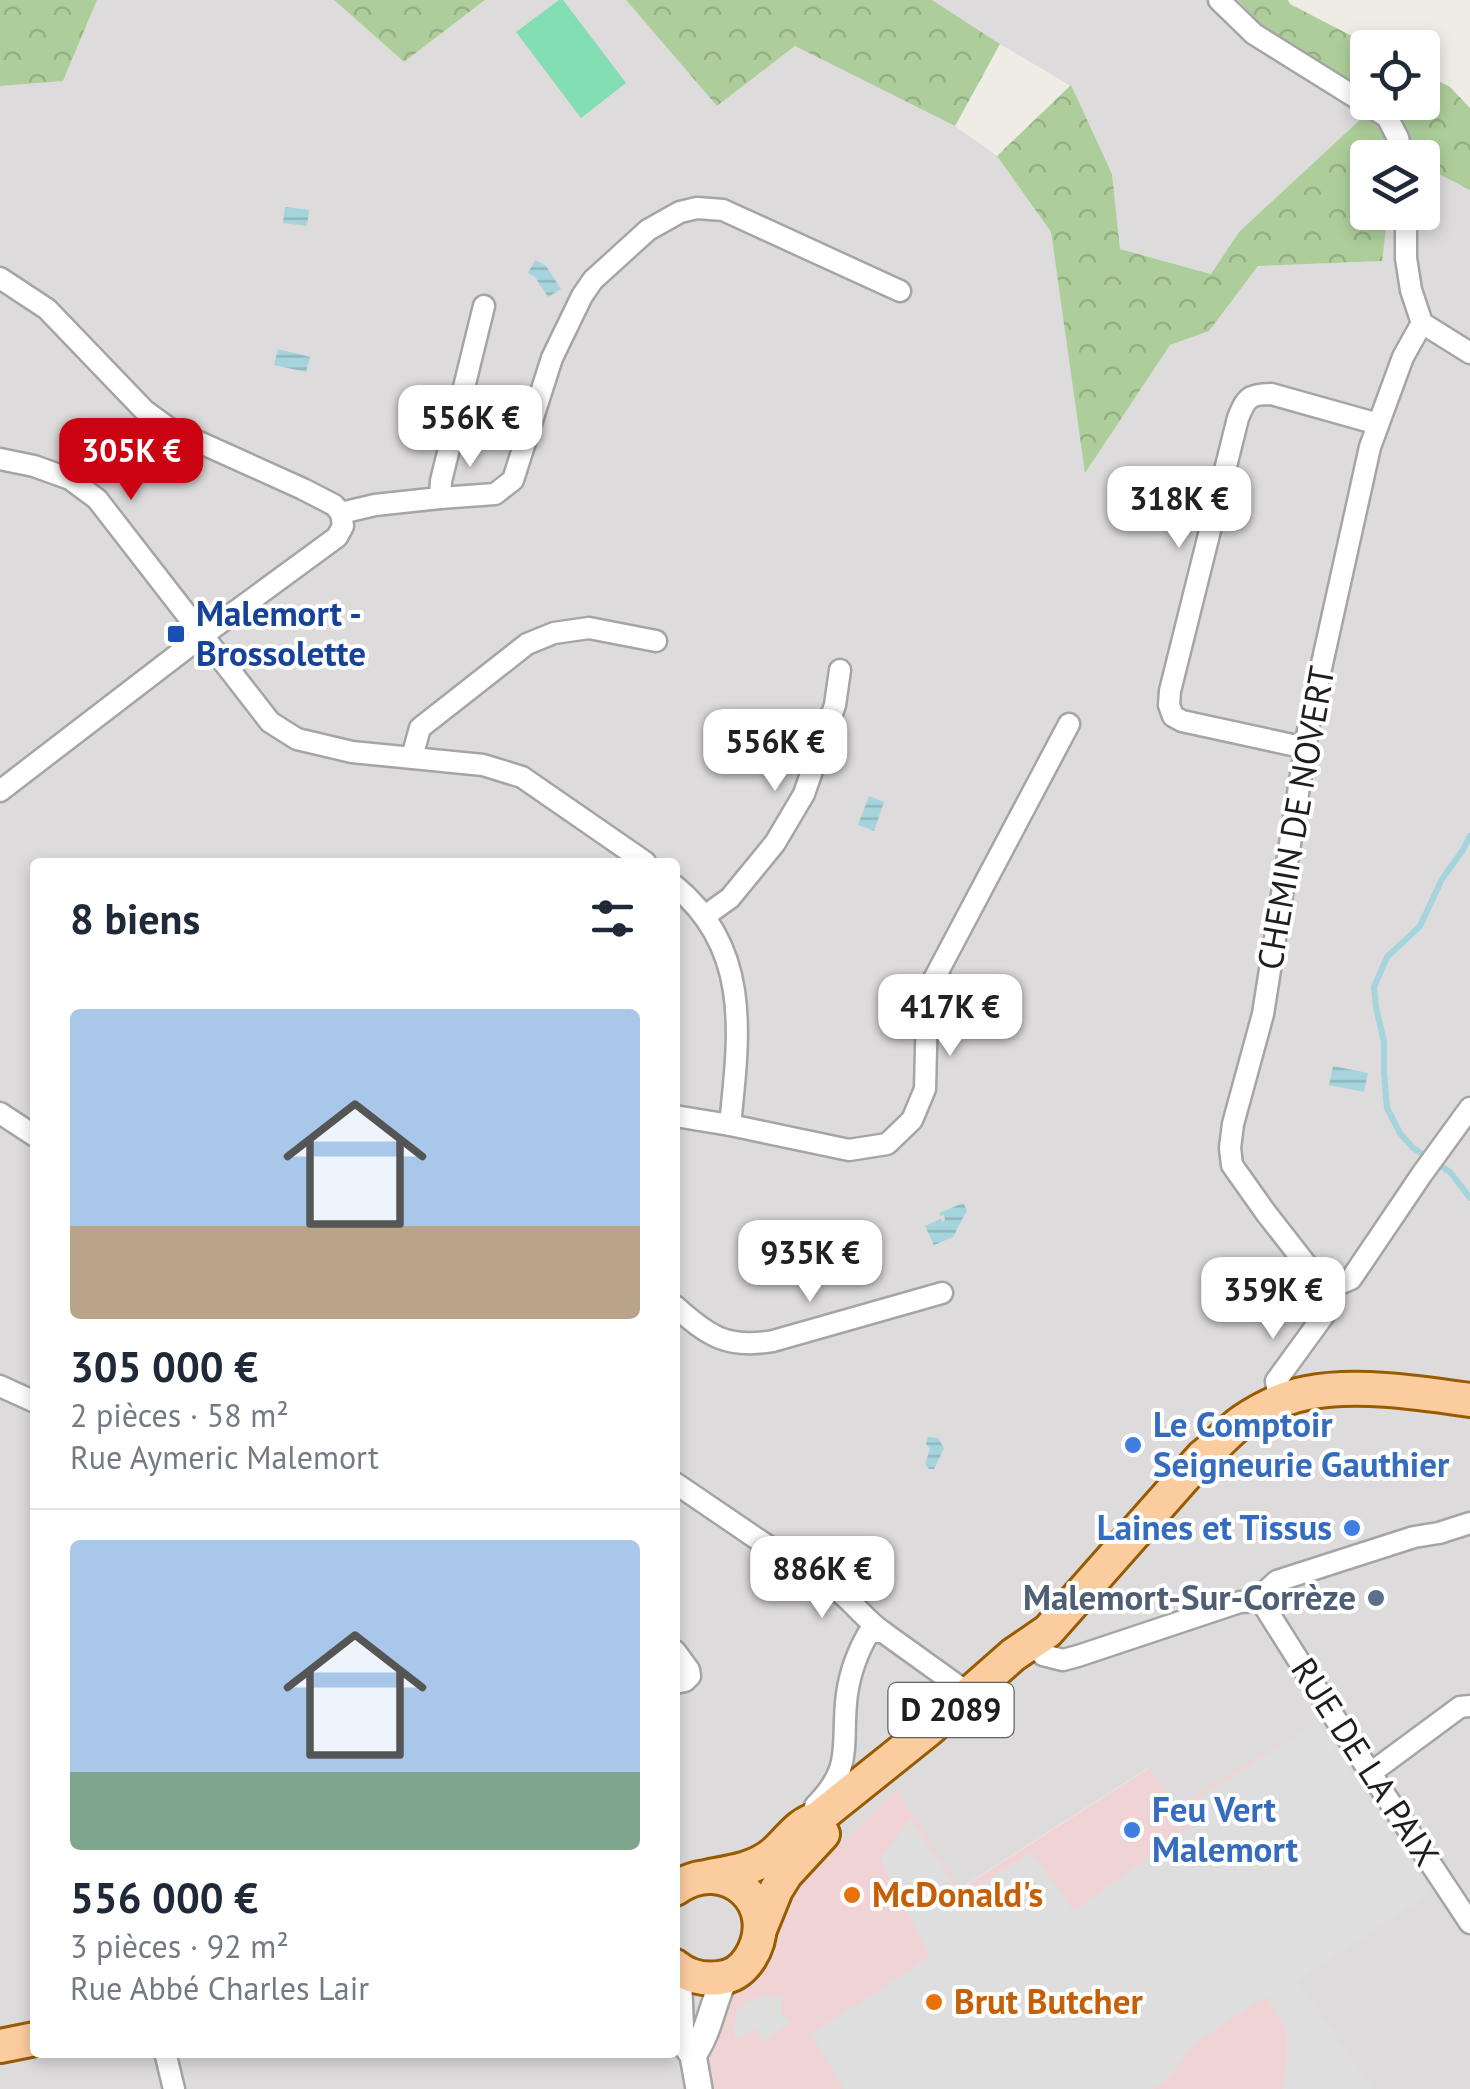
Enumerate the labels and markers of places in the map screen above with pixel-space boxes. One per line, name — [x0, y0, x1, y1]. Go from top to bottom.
pin: 556K € — [389, 385, 551, 470]
pin: 305K € — [50, 418, 212, 503]
pin: 318K € — [1098, 466, 1260, 551]
place label: Malemort - Brossolette — [196, 590, 366, 676]
marker: Malemort - Brossolette — [165, 623, 187, 645]
pin: 556K € — [694, 709, 856, 794]
pin: 417K € — [869, 974, 1031, 1059]
pin: 935K € — [729, 1220, 891, 1305]
pin: 359K € — [1192, 1257, 1354, 1342]
place label: Le Comptoir Seigneurie Gauthier — [1153, 1401, 1450, 1487]
marker: Le Comptoir Seigneurie Gauthier — [1122, 1434, 1144, 1456]
place label: Laines et Tissus — [1097, 1504, 1332, 1550]
marker: Laines et Tissus — [1341, 1517, 1363, 1539]
pin: 886K € — [741, 1536, 903, 1621]
place label: Malemort-Sur-Corrèze — [1023, 1574, 1356, 1620]
marker: Malemort-Sur-Corrèze — [1365, 1587, 1387, 1609]
place label: Feu Vert Malemort — [1152, 1786, 1299, 1872]
marker: Feu Vert Malemort — [1121, 1819, 1143, 1841]
place label: McDonald's — [872, 1871, 1043, 1917]
marker: McDonald's — [841, 1884, 863, 1906]
place label: Brut Butcher — [954, 1978, 1143, 2024]
marker: Brut Butcher — [923, 1991, 945, 2013]

